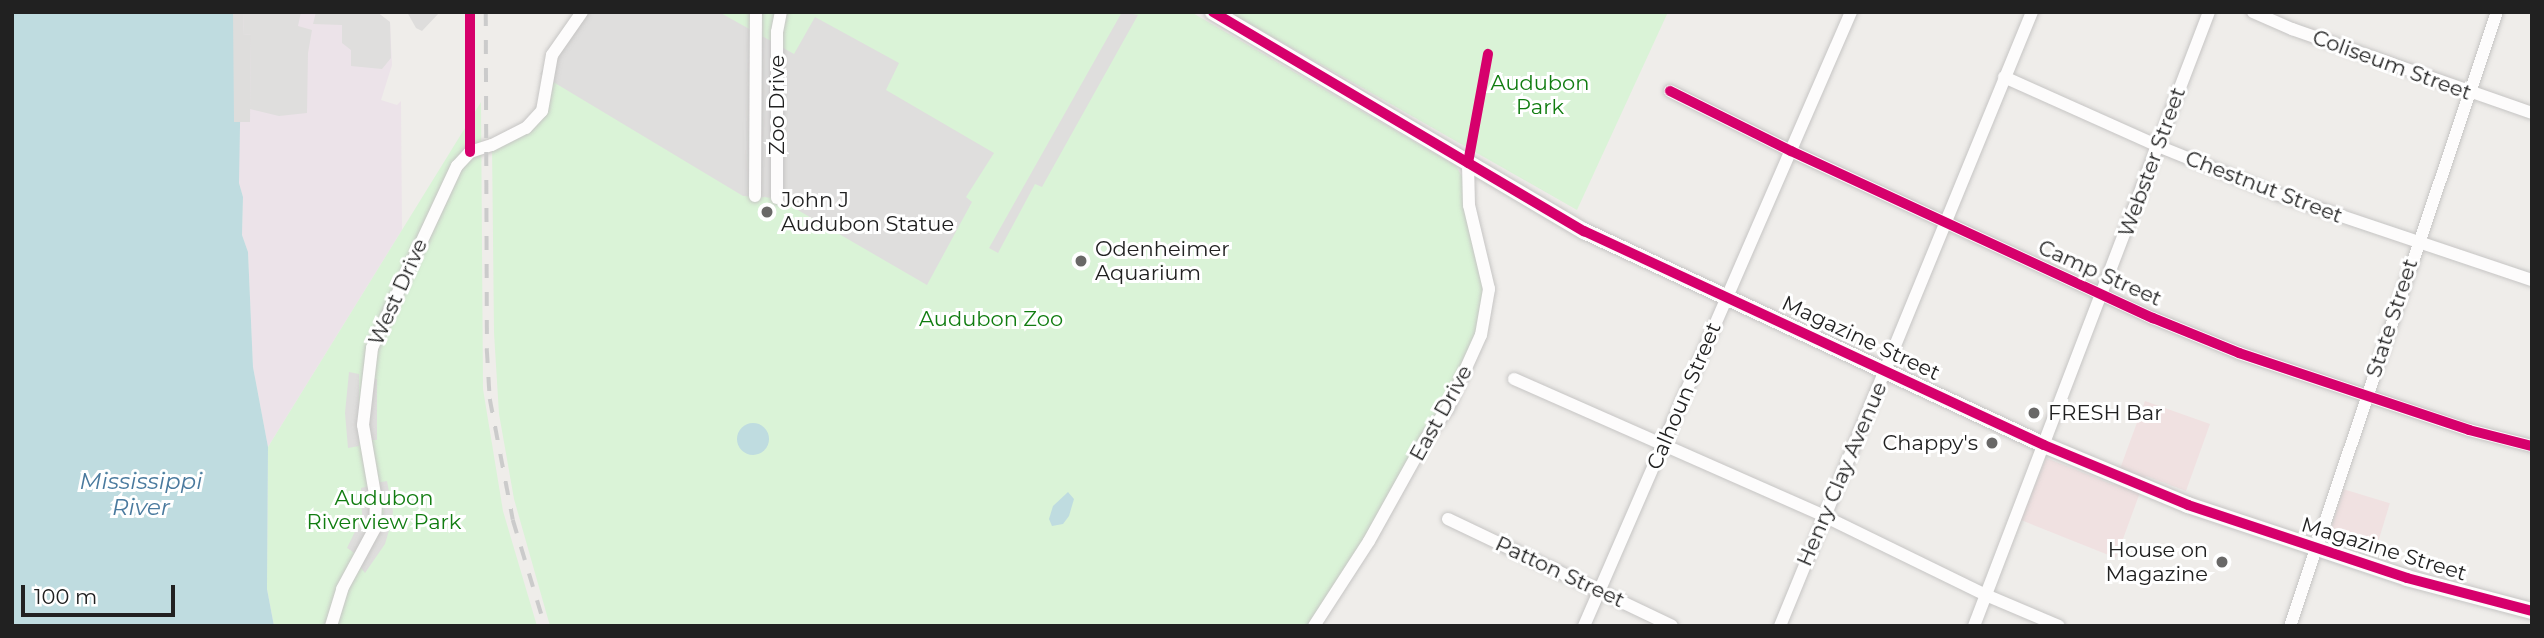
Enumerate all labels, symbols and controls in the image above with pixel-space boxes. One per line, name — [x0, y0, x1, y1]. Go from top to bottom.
street label: Coliseum Street — [2309, 25, 2475, 105]
street label: Zoo Drive — [764, 55, 790, 155]
park label: Audubon Park — [1491, 70, 1589, 120]
street label: Webster Street — [2113, 84, 2191, 240]
street label: Chestnut Street — [2182, 145, 2346, 229]
place label: John J Audubon Statue — [781, 187, 954, 237]
marker: John J Audubon Statue — [759, 204, 775, 220]
street label: West Drive — [363, 235, 433, 349]
street label: Camp Street — [2034, 235, 2166, 311]
place label: Odenheimer Aquarium — [1095, 236, 1230, 286]
marker: Odenheimer Aquarium — [1073, 253, 1089, 269]
street label: State Street — [2361, 256, 2423, 380]
street label: Magazine Street — [1778, 290, 1944, 386]
park label: Audubon Zoo — [919, 306, 1063, 332]
street label: Calhoun Street — [1642, 319, 1726, 473]
street label: East Drive — [1404, 361, 1478, 465]
street label: Henry Clay Avenue — [1792, 378, 1892, 570]
place label: FRESH Bar — [2048, 400, 2163, 426]
marker: FRESH Bar — [2026, 405, 2042, 421]
place label: Chappy's — [1882, 430, 1978, 456]
marker: Chappy's — [1984, 435, 2000, 451]
water label: Mississippi River — [80, 467, 202, 521]
park label: Audubon Riverview Park — [307, 485, 461, 535]
street label: Magazine Street — [2298, 512, 2470, 586]
street label: Patton Street — [1491, 531, 1629, 613]
place label: House on Magazine — [2106, 537, 2208, 587]
marker: House on Magazine — [2214, 554, 2230, 570]
scale bar — [24, 572, 178, 616]
text: 100 m — [34, 584, 97, 609]

